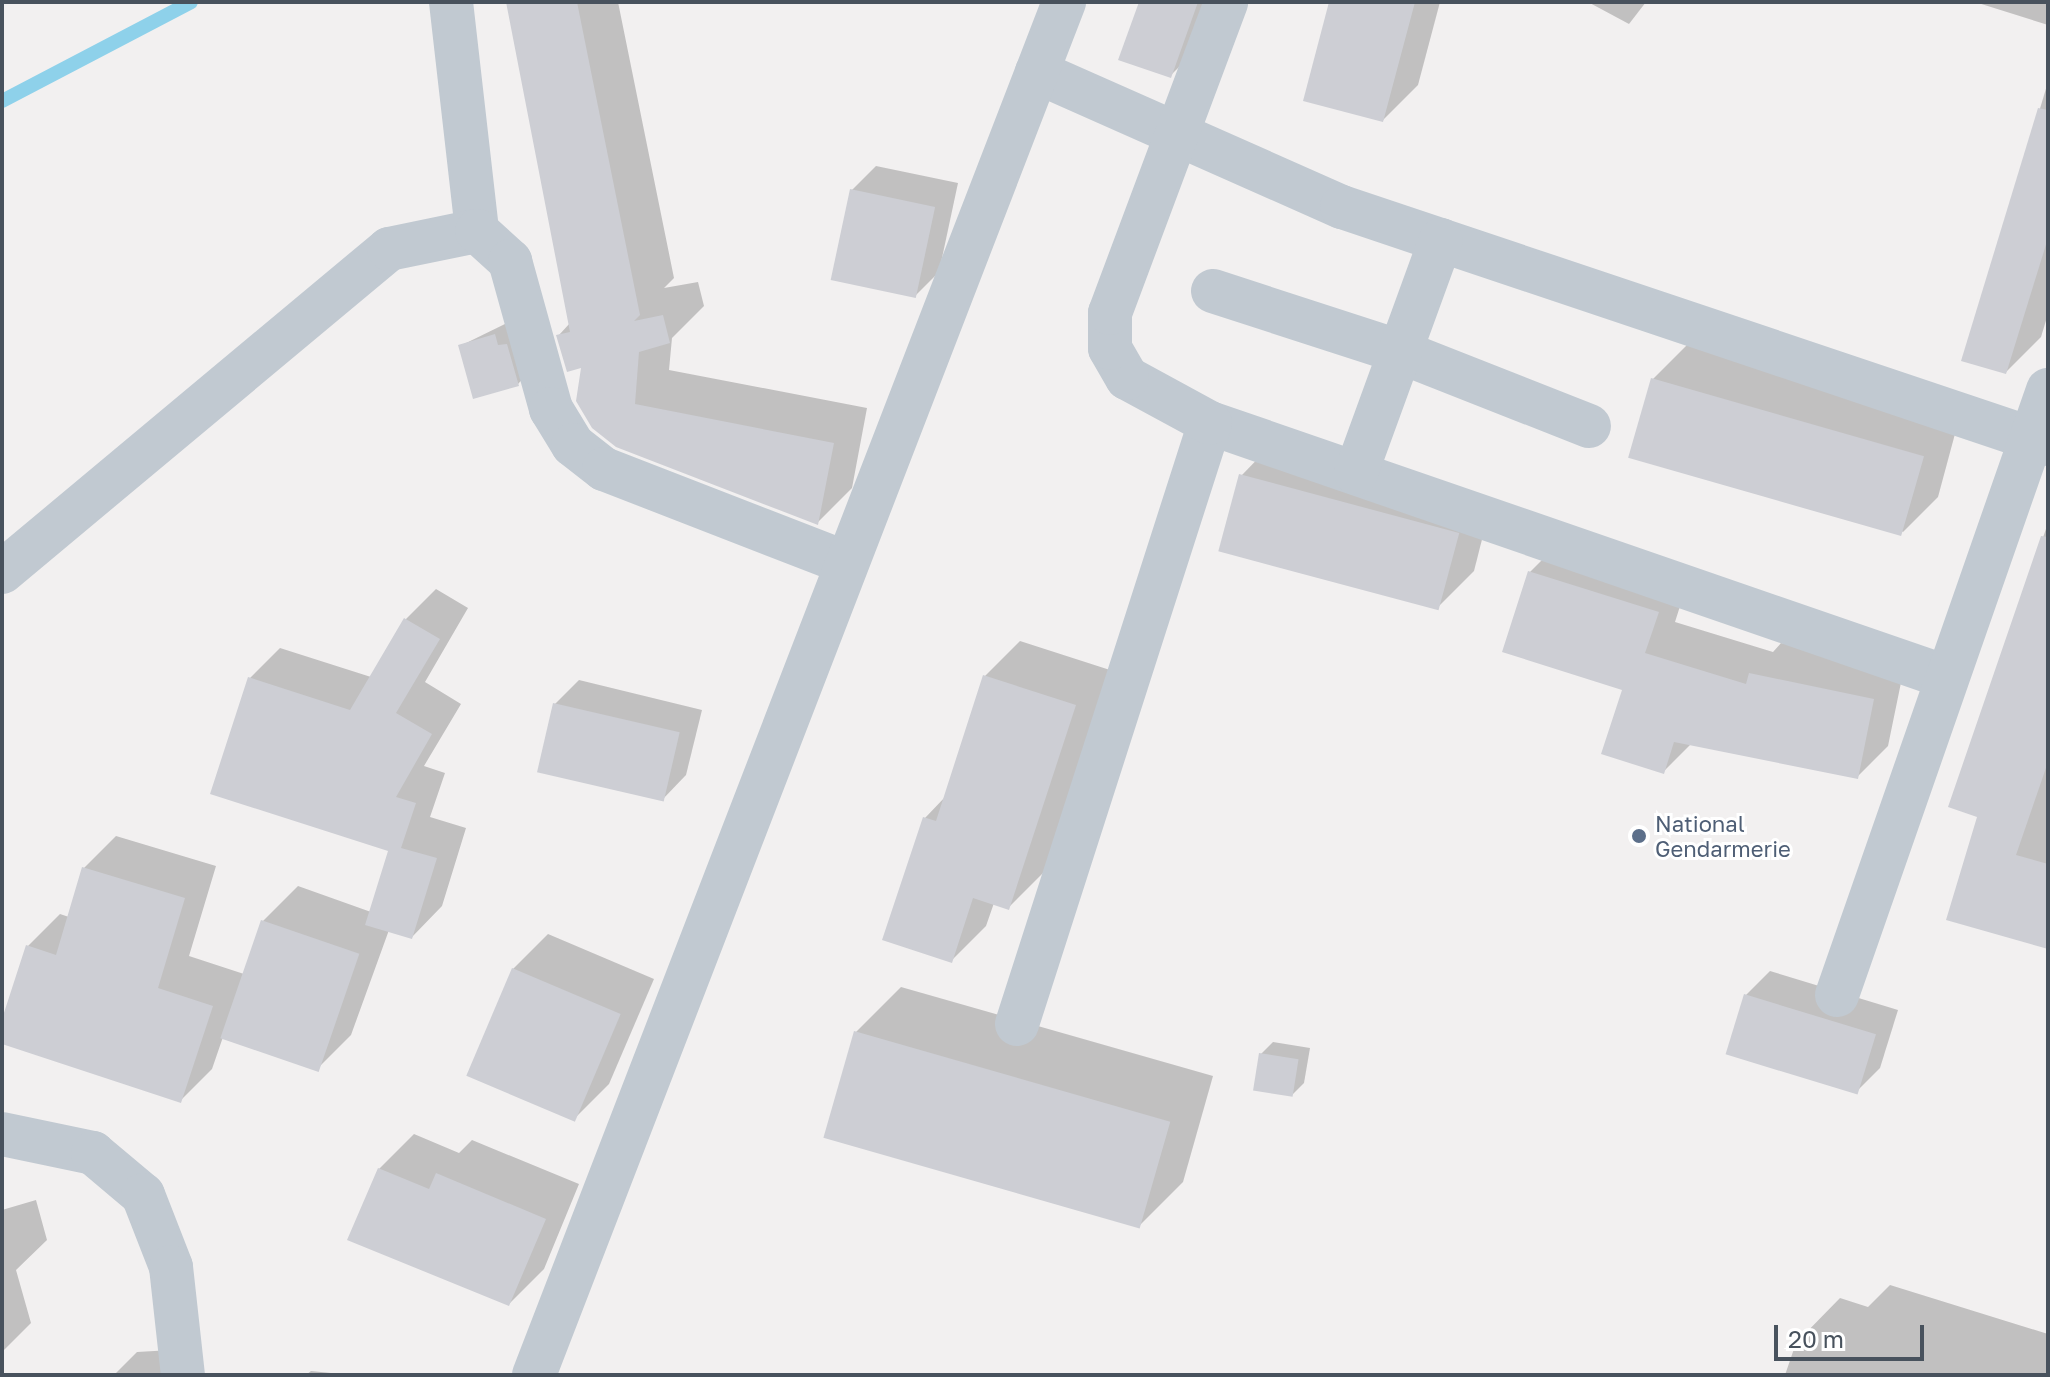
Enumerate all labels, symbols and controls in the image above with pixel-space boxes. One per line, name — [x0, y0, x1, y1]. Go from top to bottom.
place label: National Gendarmerie — [1655, 810, 1791, 862]
marker: National Gendarmerie — [1630, 827, 1648, 845]
scale bar — [1778, 1309, 1928, 1359]
text: 20 m — [1788, 1324, 1844, 1353]

